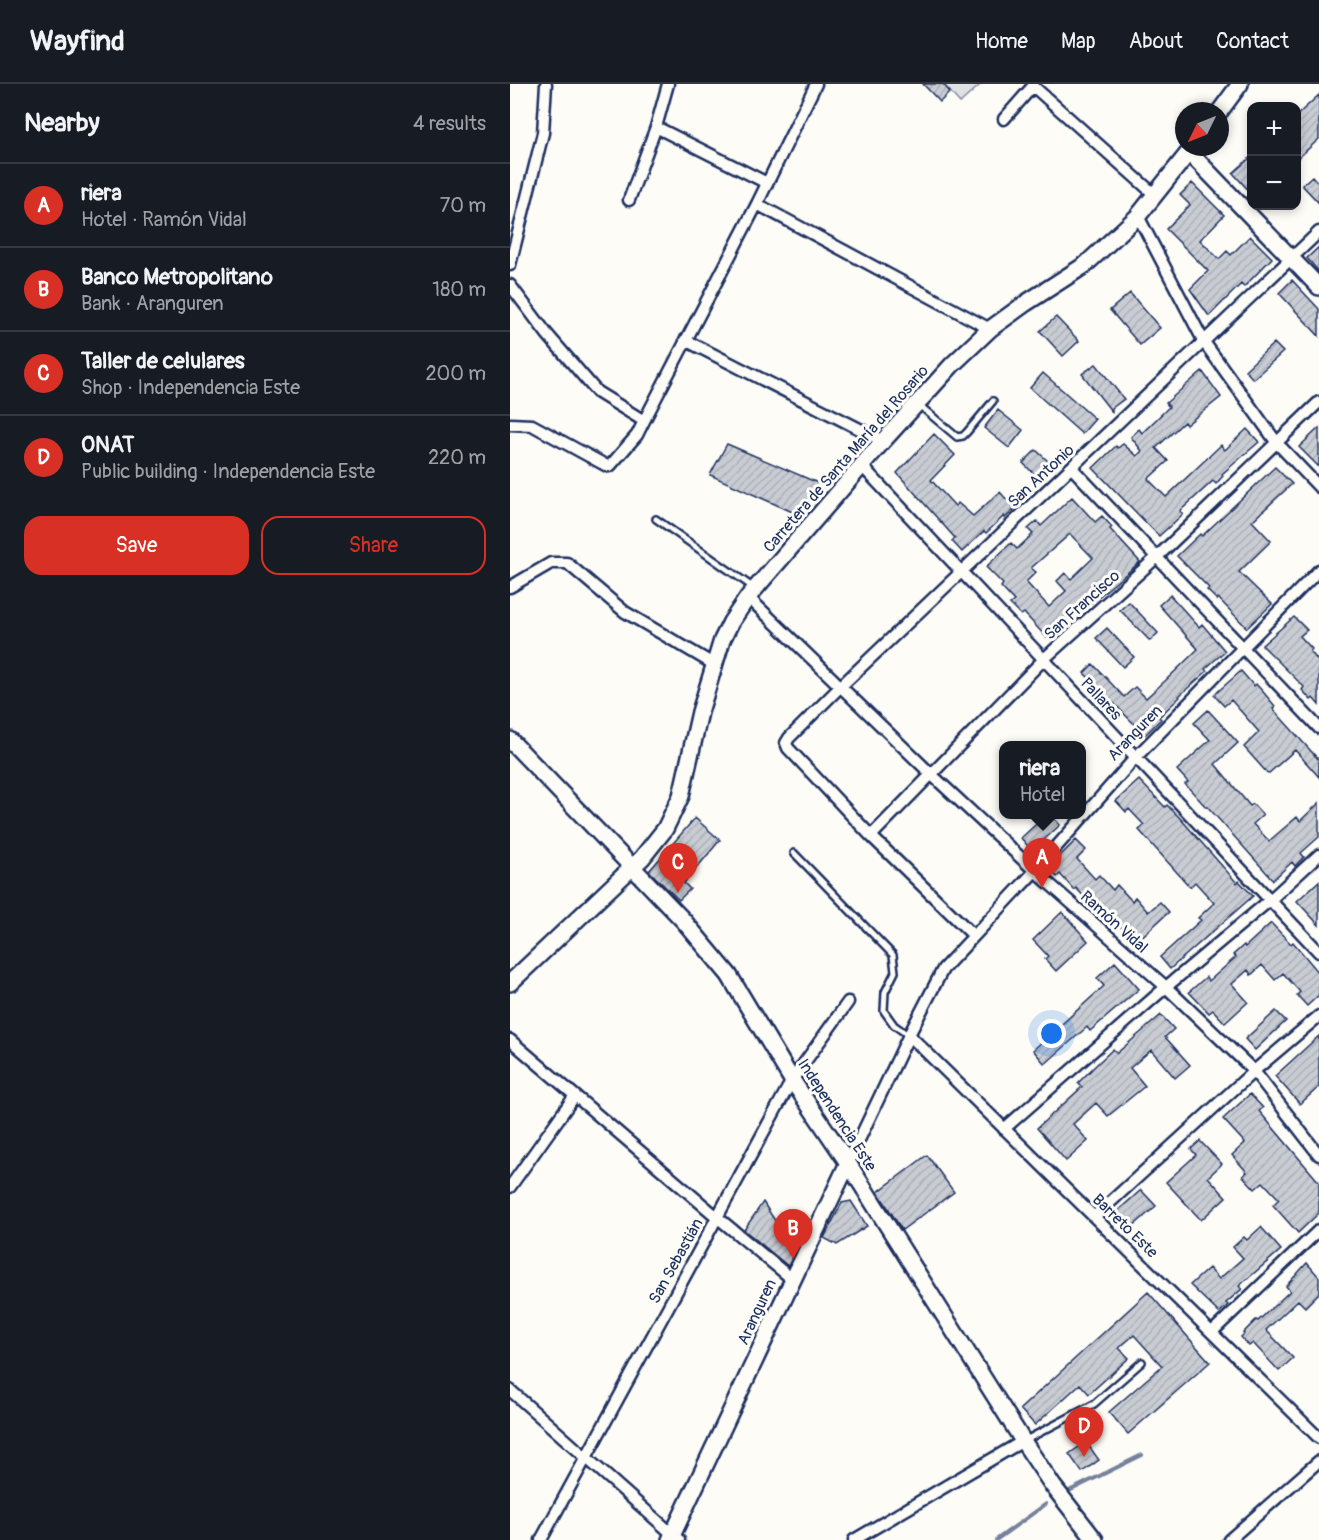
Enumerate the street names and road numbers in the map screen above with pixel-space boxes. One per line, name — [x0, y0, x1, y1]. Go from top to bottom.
street label: Carretera de Santa María del Rosario — [759, 361, 933, 557]
street label: San Antonio — [1004, 440, 1079, 512]
street label: San Francisco — [1040, 566, 1124, 644]
street label: Pallares — [1076, 673, 1126, 725]
street label: Aranguren — [1103, 701, 1167, 765]
street label: Ramón Vidal — [1076, 887, 1152, 957]
street label: Independencia Este — [793, 1055, 881, 1175]
street label: Barreto Este — [1088, 1190, 1162, 1262]
street label: San Sebastián — [644, 1215, 708, 1307]
street label: Aranguren — [733, 1276, 781, 1348]

